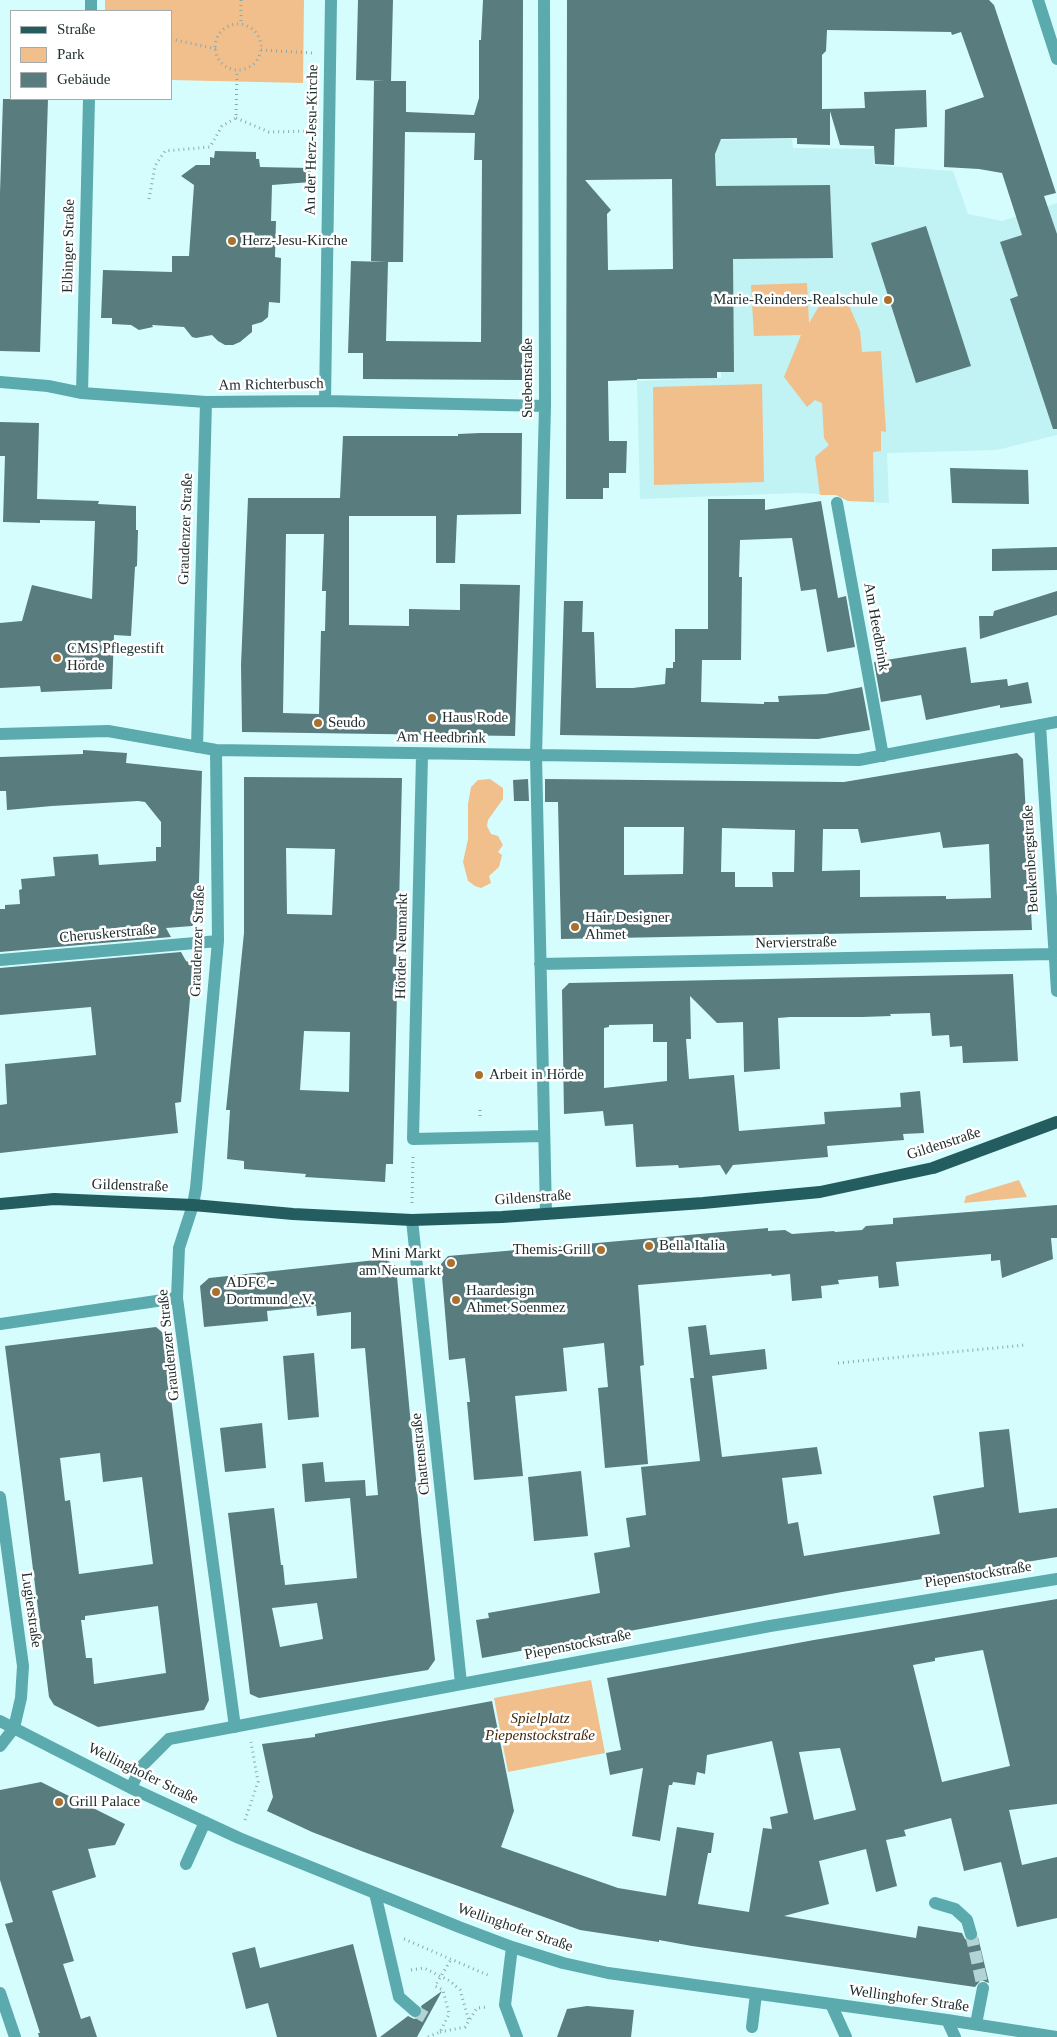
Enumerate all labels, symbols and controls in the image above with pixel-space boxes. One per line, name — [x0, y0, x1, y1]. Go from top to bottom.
legend — [10, 10, 172, 100]
text: Straße — [57, 21, 95, 37]
text: Park — [57, 46, 85, 62]
street label: An der Herz-Jesu-Kirche — [302, 64, 322, 216]
text: Gebäude — [57, 71, 110, 87]
street label: Elbinger Straße — [59, 199, 79, 293]
place label: Herz-Jesu-Kirche — [242, 232, 348, 250]
marker: Herz-Jesu-Kirche — [226, 235, 238, 247]
place label: Marie-Reinders-Realschule — [713, 291, 878, 309]
marker: Marie-Reinders-Realschule — [882, 294, 894, 306]
street label: Suebenstraße — [519, 338, 537, 418]
street label: Am Richterbusch — [218, 375, 324, 395]
street label: Graudenzer Straße — [175, 473, 197, 585]
street label: Am Heedbrink — [859, 581, 893, 673]
place label: CMS Pflegestift Hörde — [67, 640, 164, 675]
marker: CMS Pflegestift Hörde — [51, 652, 63, 664]
place label: Haus Rode — [442, 709, 508, 727]
marker: Haus Rode — [426, 712, 438, 724]
place label: Seudo — [328, 714, 366, 732]
marker: Seudo — [312, 717, 324, 729]
street label: Am Heedbrink — [396, 728, 486, 748]
street label: Beukenbergstraße — [1019, 805, 1043, 913]
street label: Graudenzer Straße — [187, 885, 209, 997]
street label: Hörder Neumarkt — [392, 893, 412, 999]
place label: Hair Designer Ahmet — [585, 909, 670, 944]
street label: Cheruskerstraße — [59, 921, 157, 947]
marker: Hair Designer Ahmet — [569, 921, 581, 933]
street label: Nervierstraße — [755, 933, 837, 953]
place label: Arbeit in Hörde — [489, 1066, 584, 1084]
marker: Arbeit in Hörde — [473, 1069, 485, 1081]
street label: Gildenstraße — [905, 1124, 983, 1164]
street label: Gildenstraße — [91, 1176, 169, 1196]
street label: Gildenstraße — [494, 1186, 572, 1210]
place label: Bella Italia — [659, 1237, 725, 1255]
marker: Bella Italia — [643, 1240, 655, 1252]
place label: Themis-Grill — [513, 1241, 591, 1259]
marker: Themis-Grill — [595, 1244, 607, 1256]
place label: Mini Markt am Neumarkt — [359, 1245, 441, 1280]
marker: Mini Markt am Neumarkt — [445, 1257, 457, 1269]
place label: ADFC - Dortmund e.V. — [226, 1274, 314, 1309]
place label: Haardesign Ahmet Soenmez — [466, 1282, 566, 1317]
marker: ADFC - Dortmund e.V. — [210, 1286, 222, 1298]
street label: Graudenzer Straße — [154, 1288, 184, 1402]
marker: Haardesign Ahmet Soenmez — [450, 1294, 462, 1306]
street label: Chattenstraße — [408, 1412, 434, 1496]
street label: Piepenstockstraße — [923, 1558, 1033, 1592]
street label: Lugierstraße — [17, 1571, 45, 1649]
street label: Piepenstockstraße — [523, 1626, 633, 1664]
park label: Spielplatz Piepenstockstraße — [485, 1710, 595, 1745]
street label: Wellinghofer Straße — [85, 1739, 201, 1809]
place label: Grill Palace — [69, 1793, 140, 1811]
marker: Grill Palace — [53, 1796, 65, 1808]
street label: Wellinghofer Straße — [455, 1900, 575, 1956]
street label: Wellinghofer Straße — [848, 1982, 970, 2016]

